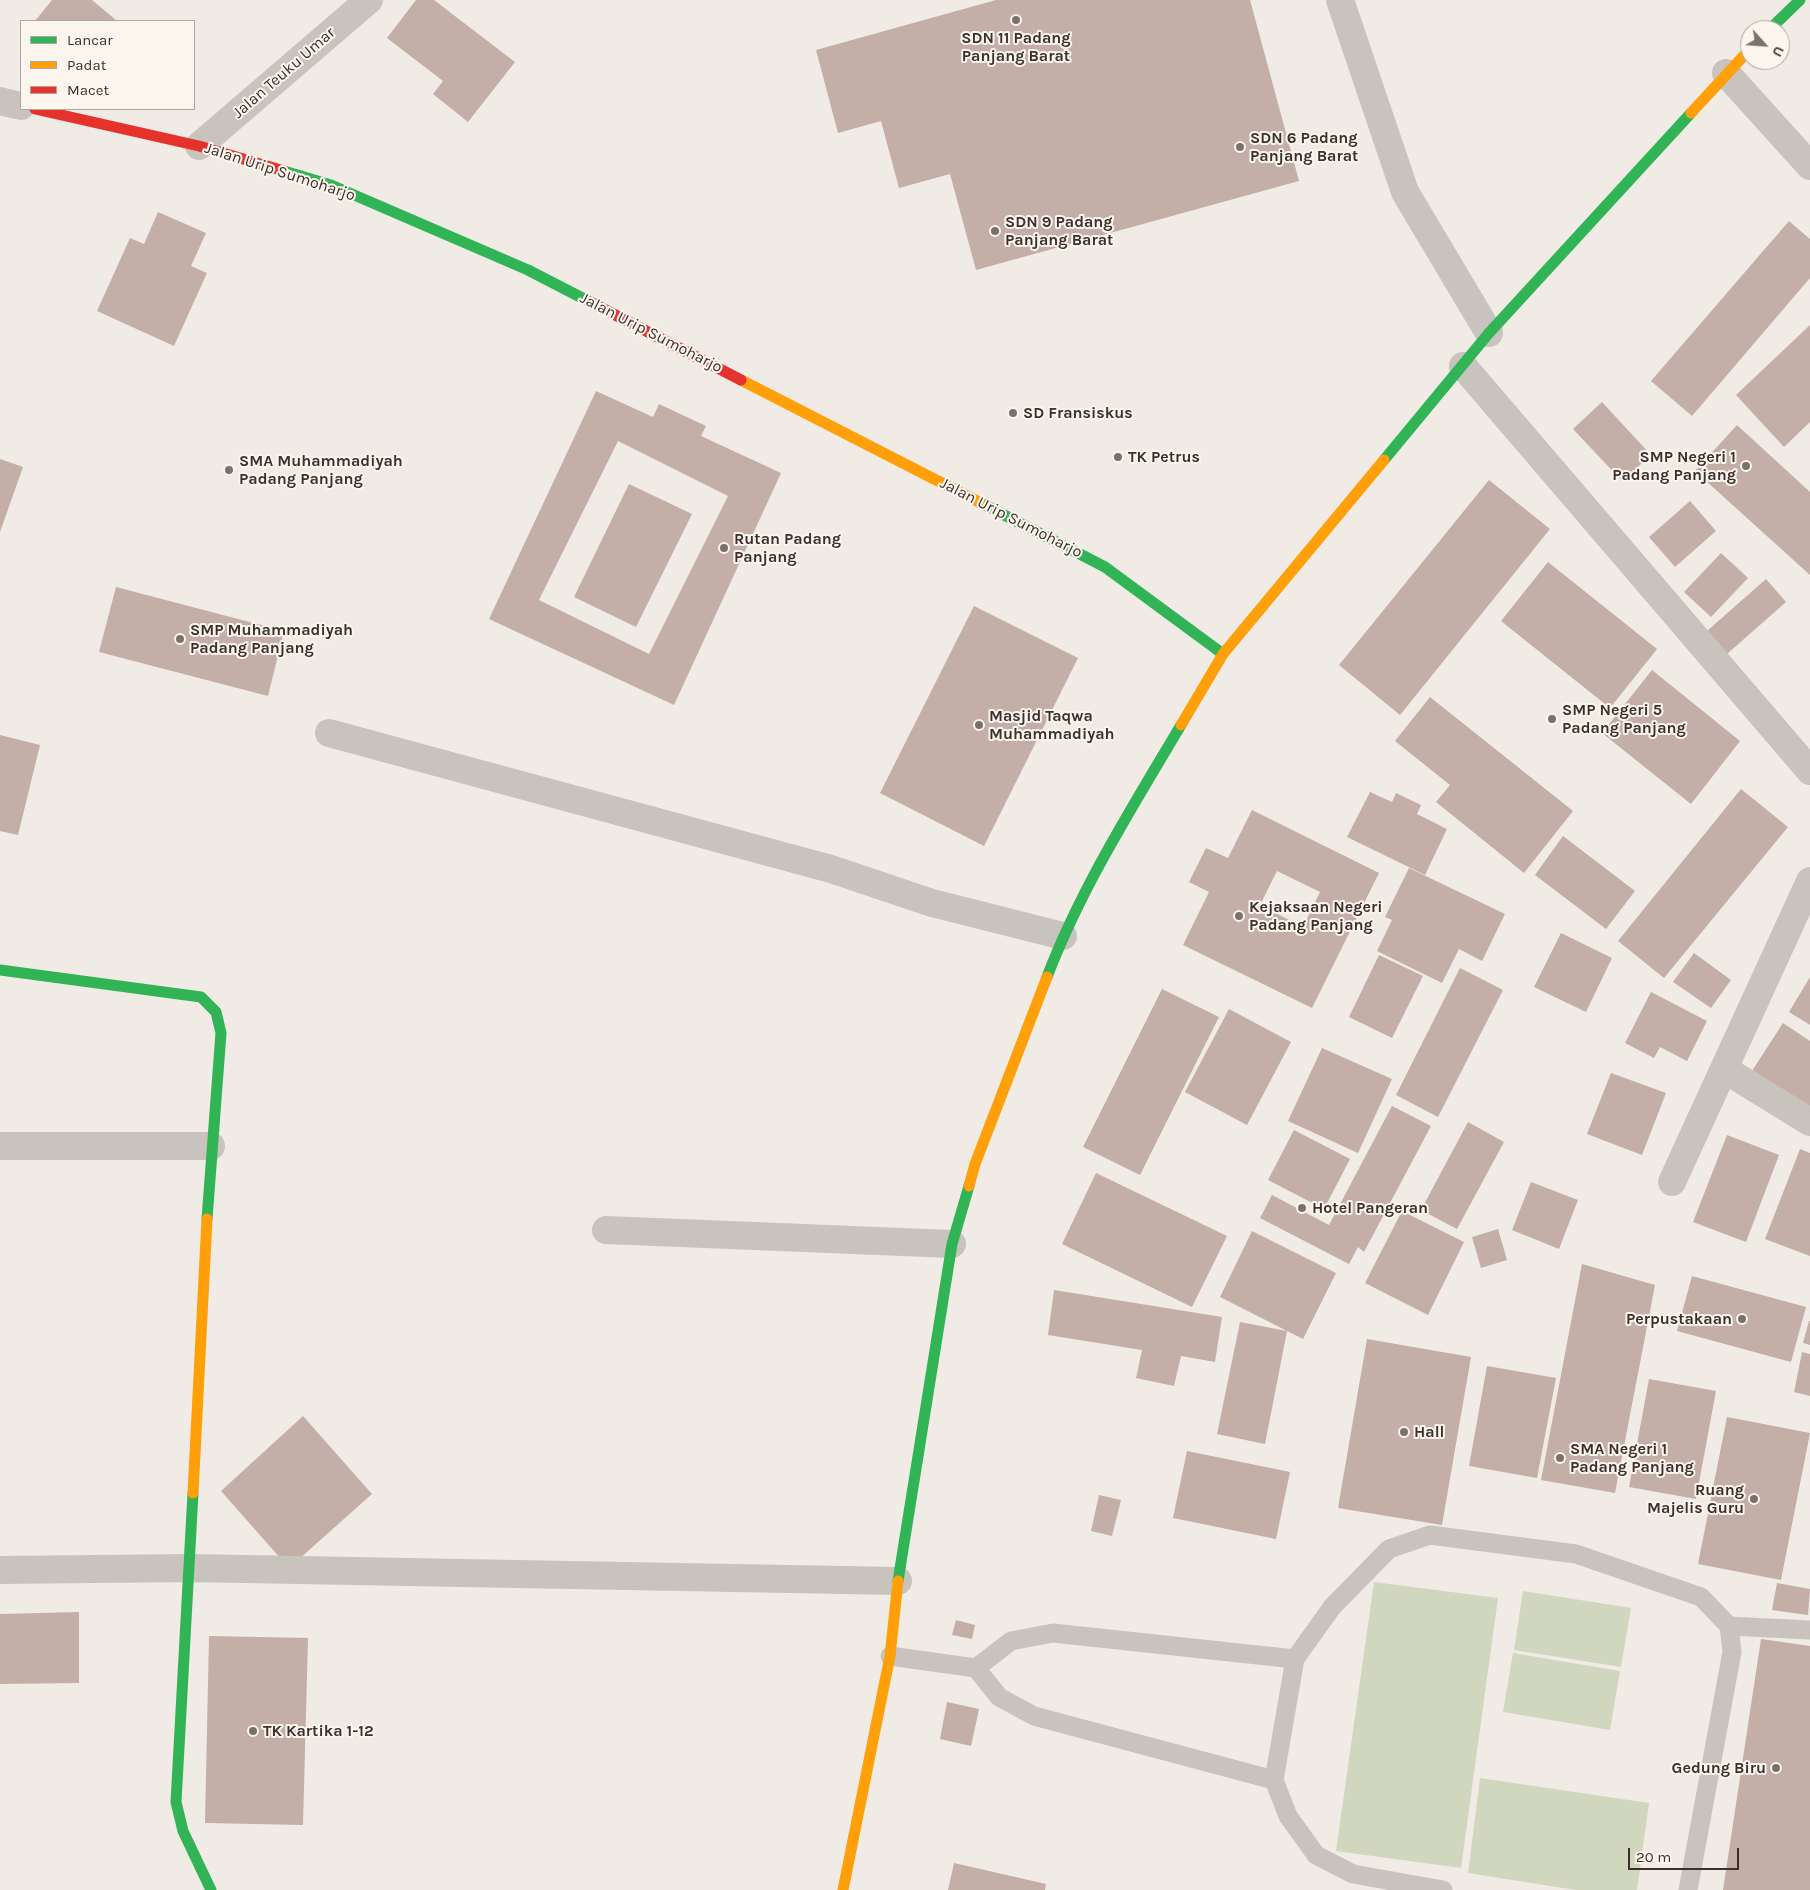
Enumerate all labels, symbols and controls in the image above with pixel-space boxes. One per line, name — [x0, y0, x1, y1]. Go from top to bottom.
marker: SDN 11 Padang Panjang Barat — [1010, 14, 1022, 26]
legend — [20, 20, 195, 110]
north arrow — [1740, 20, 1790, 70]
street label: Jalan Teuku Umar — [229, 23, 339, 123]
place label: SDN 11 Padang Panjang Barat — [961, 28, 1071, 66]
text: Lancar — [67, 31, 113, 49]
text: U — [1768, 43, 1788, 59]
text: Padat — [67, 56, 106, 74]
text: Macet — [67, 81, 109, 99]
place label: SDN 6 Padang Panjang Barat — [1250, 128, 1358, 166]
street label: Jalan Urip Sumoharjo — [202, 139, 358, 205]
marker: SDN 6 Padang Panjang Barat — [1234, 141, 1246, 153]
place label: SDN 9 Padang Panjang Barat — [1005, 212, 1113, 250]
marker: SDN 9 Padang Panjang Barat — [989, 225, 1001, 237]
street label: Jalan Urip Sumoharjo — [577, 289, 725, 377]
place label: SD Fransiskus — [1023, 403, 1133, 423]
marker: SD Fransiskus — [1007, 407, 1019, 419]
place label: TK Petrus — [1128, 447, 1200, 467]
place label: SMP Negeri 1 Padang Panjang — [1612, 447, 1736, 485]
place label: SMA Muhammadiyah Padang Panjang — [239, 451, 403, 489]
marker: TK Petrus — [1112, 451, 1124, 463]
marker: SMP Negeri 1 Padang Panjang — [1740, 460, 1752, 472]
marker: SMA Muhammadiyah Padang Panjang — [223, 464, 235, 476]
street label: Jalan Urip Sumoharjo — [937, 474, 1085, 562]
place label: Rutan Padang Panjang — [734, 529, 841, 567]
marker: Rutan Padang Panjang — [718, 542, 730, 554]
place label: SMP Muhammadiyah Padang Panjang — [190, 620, 353, 658]
marker: SMP Muhammadiyah Padang Panjang — [174, 633, 186, 645]
place label: SMP Negeri 5 Padang Panjang — [1562, 700, 1686, 738]
place label: Masjid Taqwa Muhammadiyah — [989, 706, 1115, 744]
marker: SMP Negeri 5 Padang Panjang — [1546, 713, 1558, 725]
marker: Masjid Taqwa Muhammadiyah — [973, 719, 985, 731]
place label: Kejaksaan Negeri Padang Panjang — [1249, 897, 1383, 935]
marker: Kejaksaan Negeri Padang Panjang — [1233, 910, 1245, 922]
place label: Hotel Pangeran — [1312, 1198, 1428, 1218]
marker: Hotel Pangeran — [1296, 1202, 1308, 1214]
place label: Perpustakaan — [1626, 1309, 1732, 1329]
marker: Perpustakaan — [1736, 1313, 1748, 1325]
place label: Hall — [1414, 1422, 1444, 1442]
marker: Hall — [1398, 1426, 1410, 1438]
place label: SMA Negeri 1 Padang Panjang — [1570, 1439, 1694, 1477]
marker: SMA Negeri 1 Padang Panjang — [1554, 1452, 1566, 1464]
place label: Ruang Majelis Guru — [1647, 1480, 1744, 1518]
marker: Ruang Majelis Guru — [1748, 1493, 1760, 1505]
place label: TK Kartika 1-12 — [263, 1721, 374, 1741]
marker: TK Kartika 1-12 — [247, 1725, 259, 1737]
place label: Gedung Biru — [1672, 1758, 1766, 1778]
marker: Gedung Biru — [1770, 1762, 1782, 1774]
scale bar — [1630, 1838, 1741, 1870]
text: 20 m — [1636, 1848, 1671, 1866]

